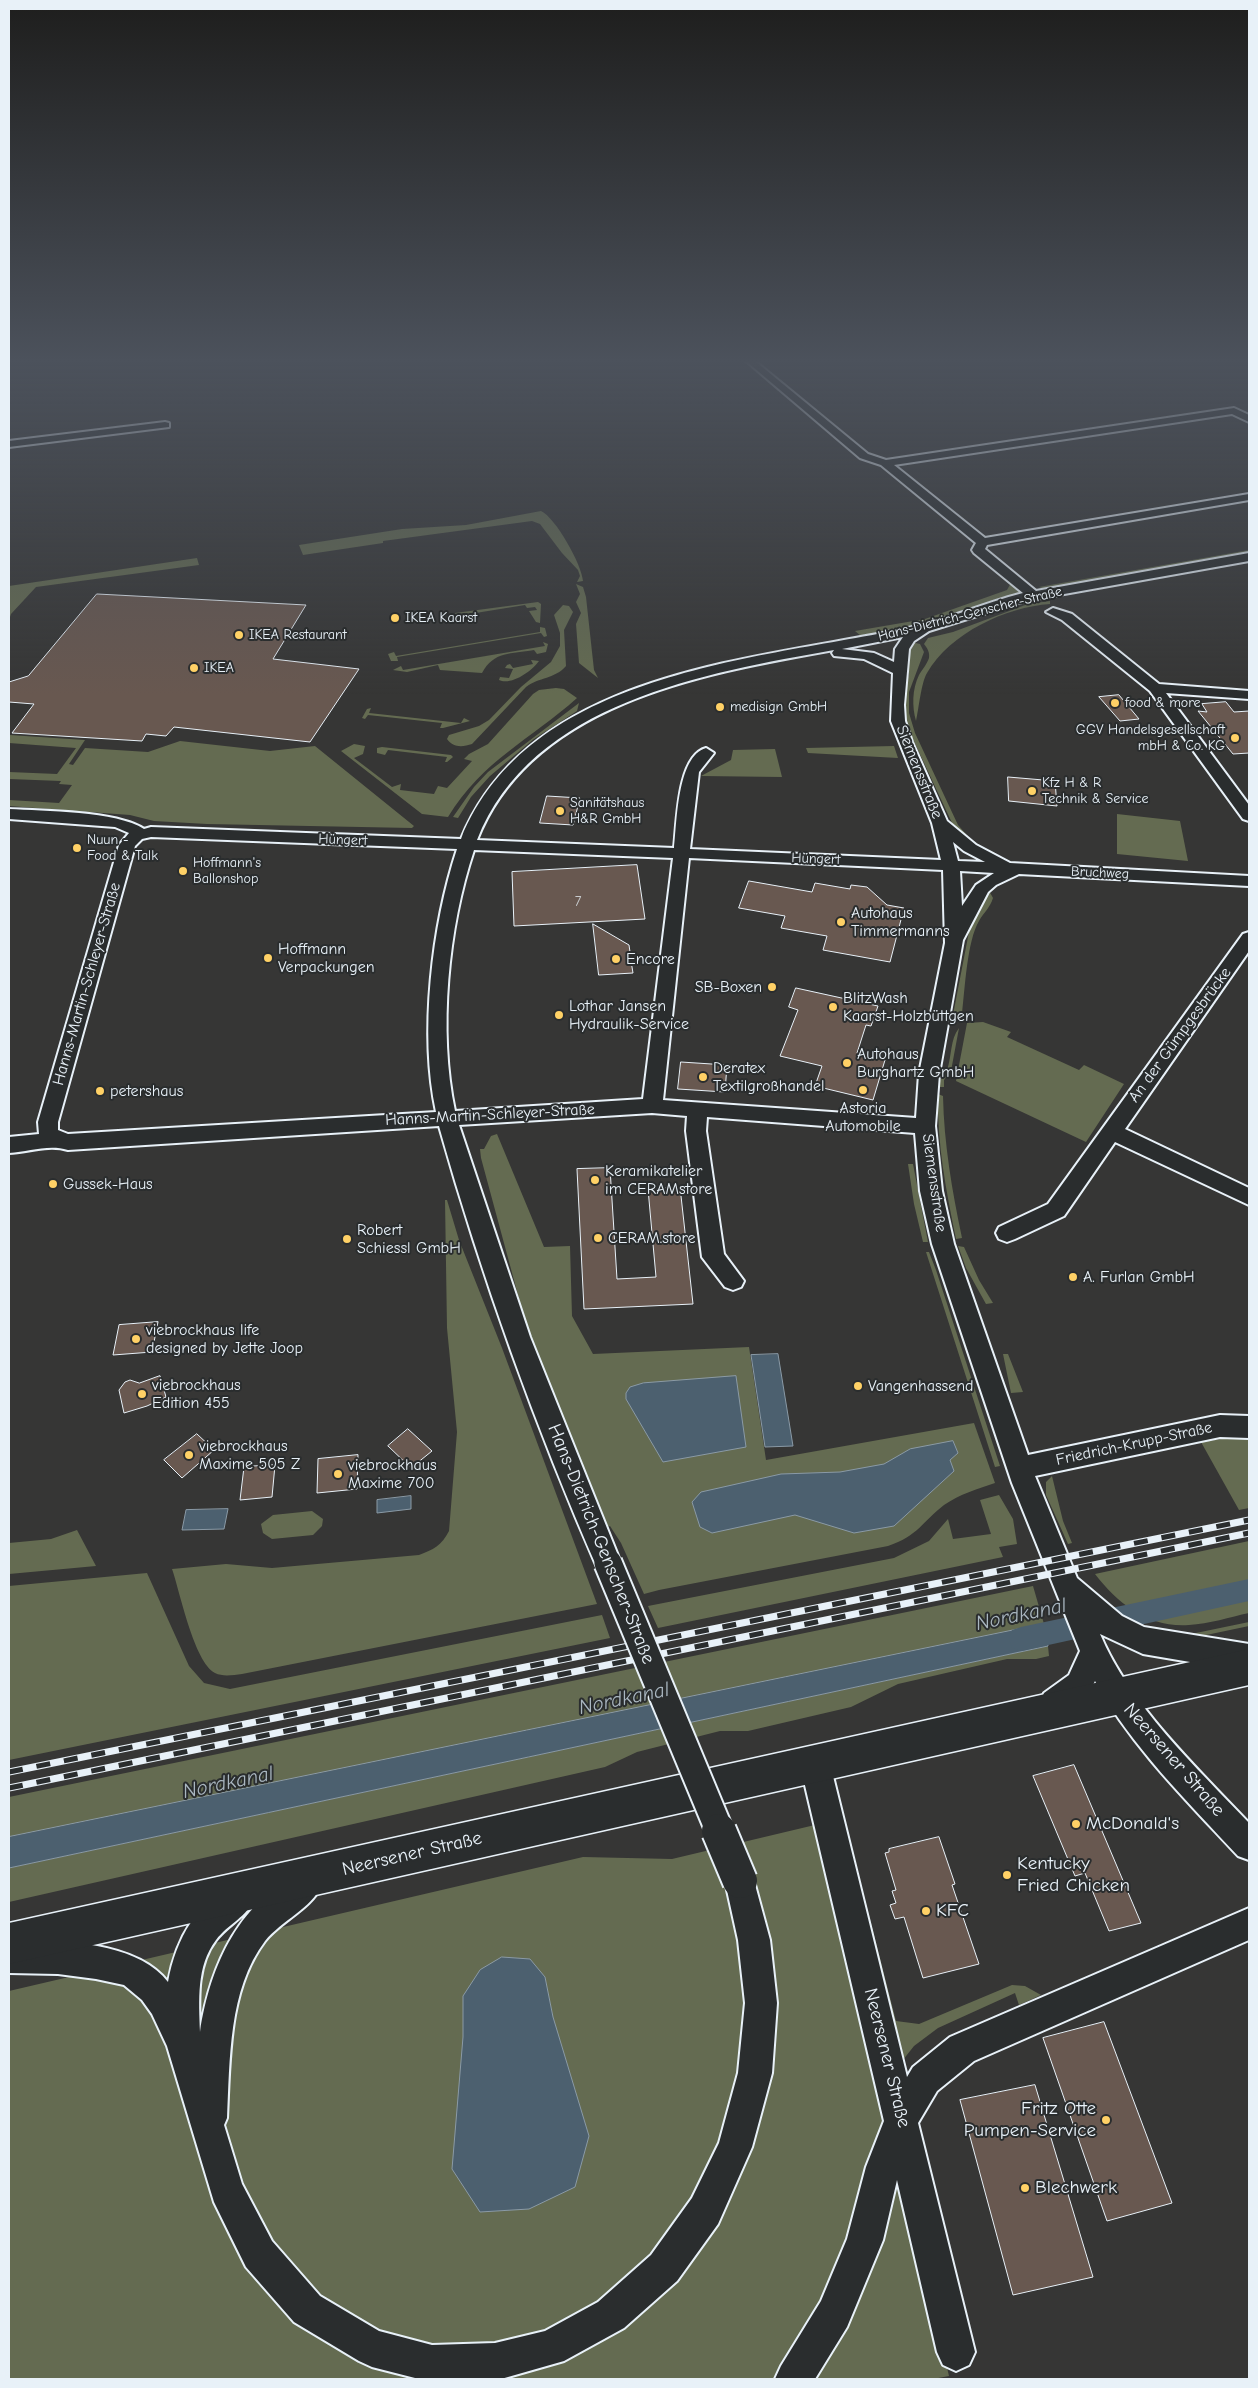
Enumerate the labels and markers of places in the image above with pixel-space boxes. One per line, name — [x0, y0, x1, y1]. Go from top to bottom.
place label: IKEA Kaarst — [405, 610, 477, 626]
marker: IKEA Kaarst — [389, 612, 401, 624]
place label: IKEA Restaurant — [249, 627, 347, 643]
marker: IKEA Restaurant — [233, 629, 245, 641]
place label: IKEA — [204, 660, 234, 676]
marker: IKEA — [188, 662, 200, 674]
place label: food & more — [1125, 695, 1201, 711]
marker: food & more — [1109, 697, 1121, 709]
place label: medisign GmbH — [730, 699, 827, 715]
marker: medisign GmbH — [714, 701, 726, 713]
place label: GGV Handelsgesellschaft mbH & Co. KG — [1076, 722, 1225, 754]
marker: GGV Handelsgesellschaft mbH & Co. KG — [1229, 732, 1241, 744]
place label: Kfz H & R Technik & Service — [1042, 775, 1149, 808]
marker: Kfz H & R Technik & Service — [1026, 785, 1038, 797]
place label: Sanitätshaus H&R GmbH — [570, 795, 644, 828]
marker: Sanitätshaus H&R GmbH — [554, 805, 566, 817]
place label: Nuun - Food & Talk — [87, 832, 158, 864]
marker: Nuun - Food & Talk — [71, 842, 83, 854]
place label: Hoffmann's Ballonshop — [193, 855, 261, 888]
marker: Hoffmann's Ballonshop — [177, 865, 189, 877]
place label: Autohaus Timmermanns — [851, 903, 950, 941]
marker: Autohaus Timmermanns — [835, 916, 847, 928]
place label: Hoffmann Verpackungen — [278, 939, 375, 977]
place label: Encore — [626, 949, 675, 969]
marker: Hoffmann Verpackungen — [262, 952, 274, 964]
marker: Encore — [610, 953, 622, 965]
place label: SB-Boxen — [695, 977, 762, 997]
marker: SB-Boxen — [766, 981, 778, 993]
place label: BlitzWash Kaarst-Holzbüttgen — [843, 988, 974, 1026]
place label: Lothar Jansen Hydraulik-Service — [569, 996, 689, 1034]
marker: BlitzWash Kaarst-Holzbüttgen — [827, 1001, 839, 1013]
marker: Lothar Jansen Hydraulik-Service — [553, 1009, 565, 1021]
place label: Autohaus Burghartz GmbH — [857, 1044, 974, 1082]
marker: Autohaus Burghartz GmbH — [841, 1057, 853, 1069]
place label: Deratex Textilgroßhandel — [713, 1058, 824, 1096]
marker: Deratex Textilgroßhandel — [697, 1071, 709, 1083]
place label: petershaus — [110, 1081, 183, 1101]
marker: Astoria Automobile — [857, 1084, 869, 1096]
marker: petershaus — [94, 1085, 106, 1097]
place label: Astoria Automobile — [825, 1098, 901, 1136]
place label: Keramikatelier im CERAMstore — [605, 1161, 712, 1199]
place label: Gussek-Haus — [63, 1174, 153, 1194]
marker: Keramikatelier im CERAMstore — [589, 1174, 601, 1186]
marker: Gussek-Haus — [47, 1178, 59, 1190]
place label: Robert Schiessl GmbH — [357, 1220, 461, 1258]
place label: CERAM.store — [608, 1228, 695, 1248]
marker: CERAM.store — [592, 1232, 604, 1244]
marker: Robert Schiessl GmbH — [341, 1233, 353, 1245]
place label: A. Furlan GmbH — [1083, 1267, 1195, 1287]
marker: A. Furlan GmbH — [1067, 1271, 1079, 1283]
place label: viebrockhaus life designed by Jette Joop — [146, 1320, 303, 1358]
marker: viebrockhaus life designed by Jette Joop — [130, 1333, 142, 1345]
place label: viebrockhaus Edition 455 — [152, 1375, 241, 1413]
place label: Vangenhassend — [868, 1376, 974, 1396]
marker: Vangenhassend — [852, 1380, 864, 1392]
marker: viebrockhaus Edition 455 — [136, 1388, 148, 1400]
place label: viebrockhaus Maxime 505 Z — [199, 1436, 300, 1474]
marker: viebrockhaus Maxime 505 Z — [183, 1449, 195, 1461]
place label: viebrockhaus Maxime 700 — [348, 1455, 437, 1493]
marker: viebrockhaus Maxime 700 — [332, 1468, 344, 1480]
place label: McDonald's — [1086, 1813, 1179, 1835]
marker: McDonald's — [1070, 1818, 1082, 1830]
place label: Kentucky Fried Chicken — [1017, 1853, 1130, 1897]
marker: Kentucky Fried Chicken — [1001, 1869, 1013, 1881]
place label: KFC — [936, 1900, 969, 1922]
marker: KFC — [920, 1905, 932, 1917]
place label: Fritz Otte Pumpen-Service — [964, 2098, 1096, 2142]
marker: Fritz Otte Pumpen-Service — [1100, 2114, 1112, 2126]
place label: Blechwerk — [1035, 2177, 1117, 2199]
marker: Blechwerk — [1019, 2182, 1031, 2194]

